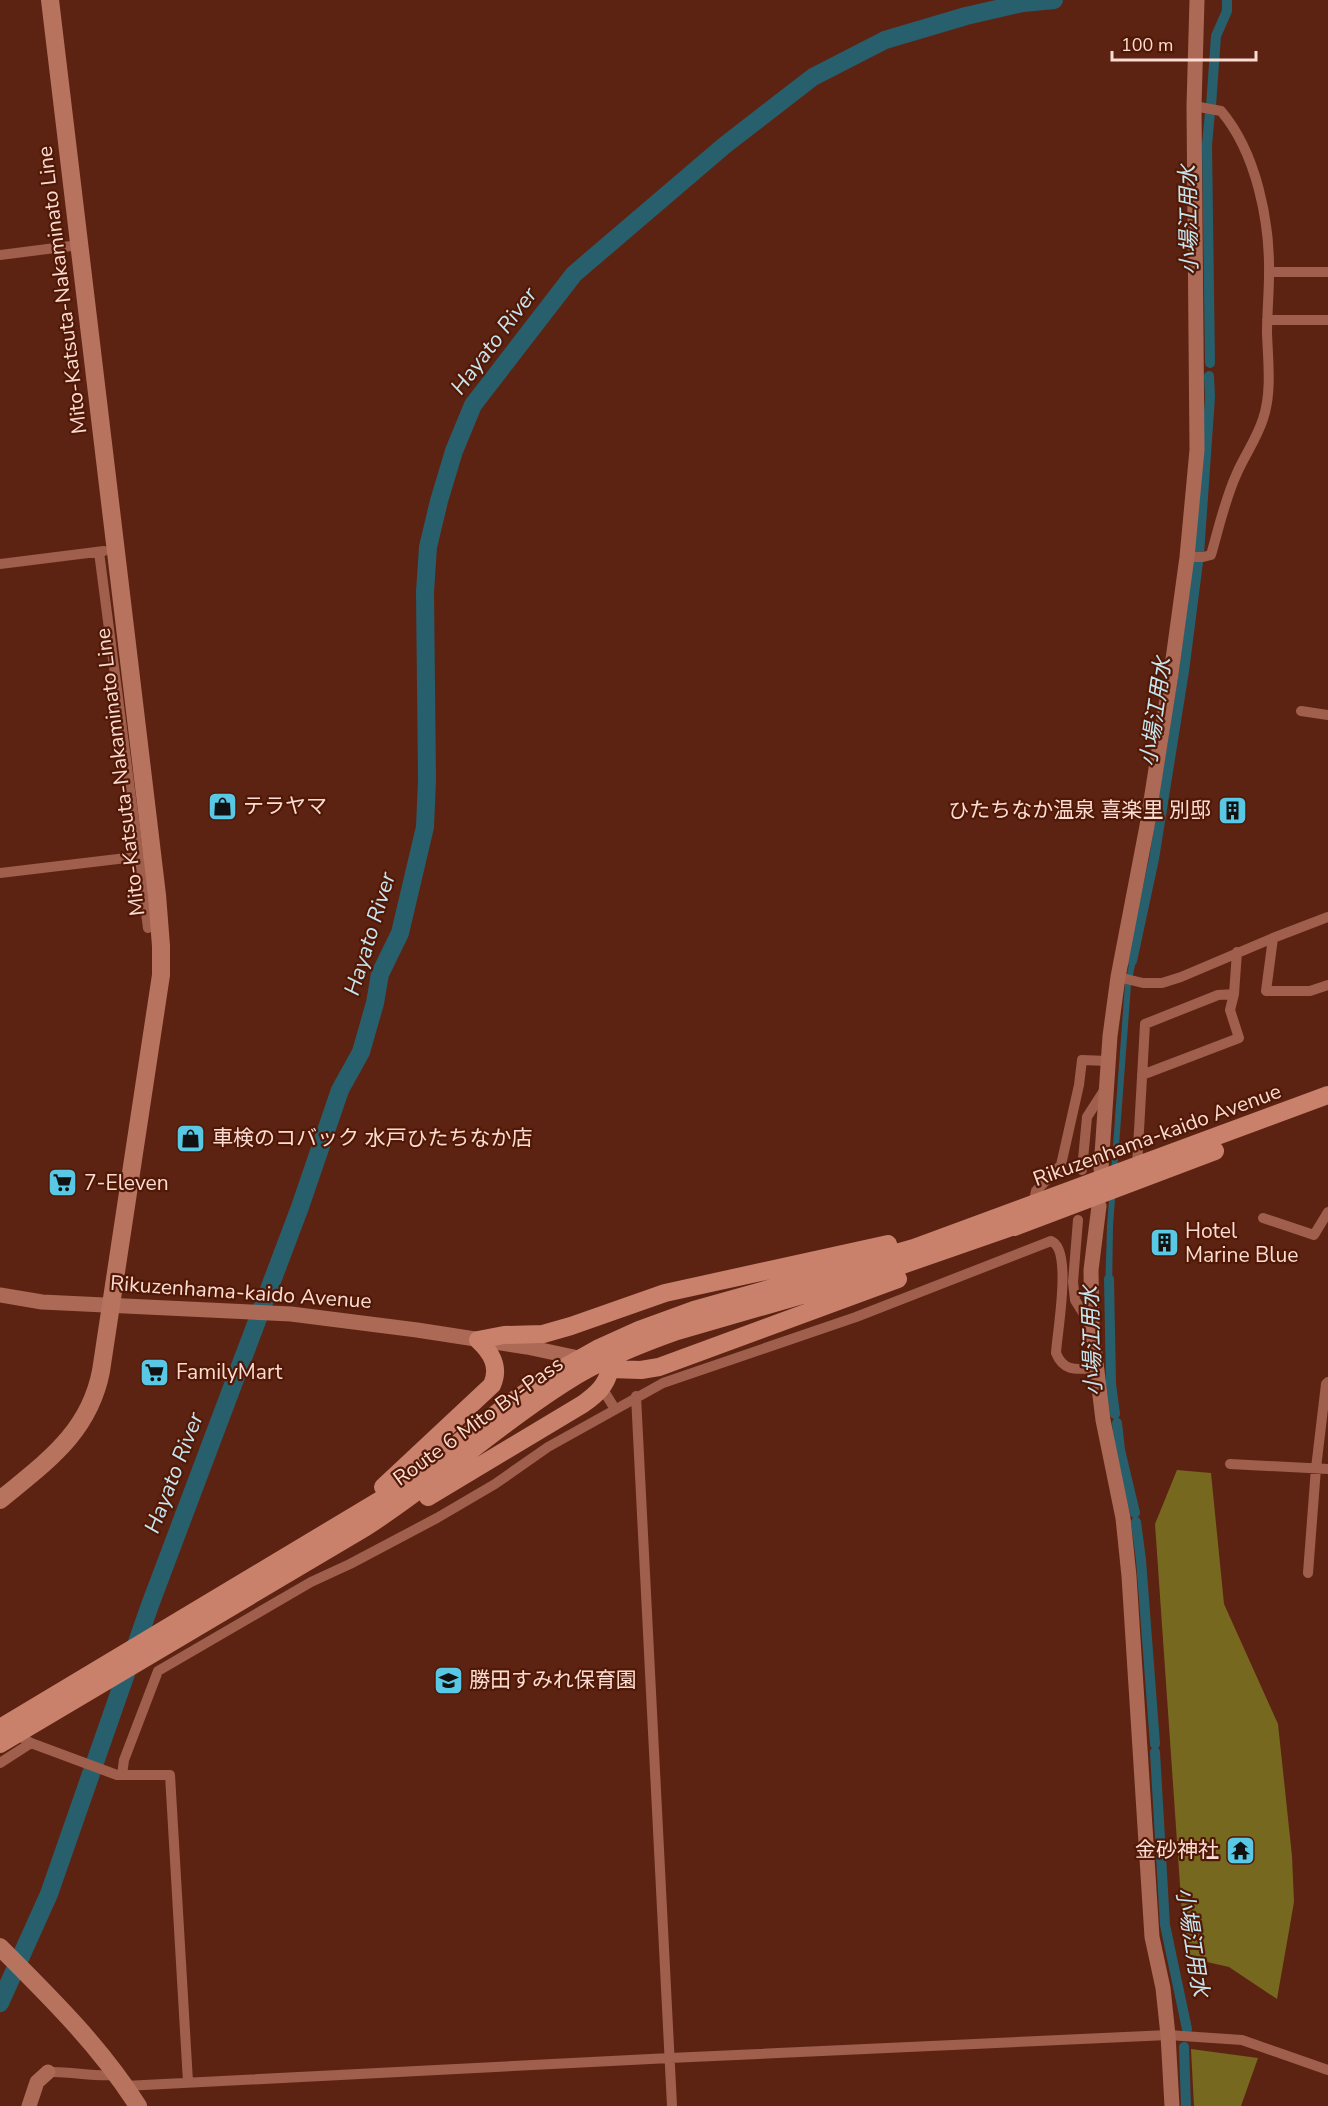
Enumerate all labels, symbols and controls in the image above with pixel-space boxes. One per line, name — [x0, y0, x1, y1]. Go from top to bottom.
scale bar — [1112, 24, 1256, 62]
text: 100 m — [1121, 33, 1173, 57]
street label: Mito-Katsuta-Nakaminato Line — [30, 145, 94, 435]
water label: 小場江用水 — [1173, 163, 1205, 275]
water label: Hayato River — [444, 280, 545, 401]
street label: Mito-Katsuta-Nakaminato Line — [88, 627, 152, 917]
water label: 小場江用水 — [1133, 653, 1179, 769]
shop icon: テラヤマ — [206, 790, 238, 822]
place label: テラヤマ — [243, 792, 327, 820]
building icon: ひたちなか温泉 喜楽里 別邸 — [1216, 794, 1248, 826]
place label: ひたちなか温泉 喜楽里 別邸 — [948, 796, 1211, 824]
water label: Hayato River — [337, 868, 403, 999]
street label: Rikuzenhama-kaido Avenue — [1029, 1077, 1285, 1193]
shop icon: 車検のコバック 水戸ひたちなか店 — [175, 1122, 207, 1154]
place label: 車検のコバック 水戸ひたちなか店 — [212, 1124, 532, 1152]
supermarket icon: 7-Eleven — [47, 1167, 79, 1199]
place label: 7-Eleven — [84, 1169, 169, 1197]
place label: Hotel Marine Blue — [1185, 1217, 1298, 1269]
building icon: Hotel Marine Blue — [1148, 1227, 1180, 1259]
street label: Rikuzenhama-kaido Avenue — [109, 1269, 373, 1315]
water label: 小場江用水 — [1075, 1284, 1109, 1396]
street label: Route 6 Mito By-Pass — [387, 1350, 569, 1492]
supermarket icon: FamilyMart — [139, 1356, 171, 1388]
place label: FamilyMart — [176, 1358, 283, 1386]
water label: Hayato River — [137, 1407, 211, 1538]
school or university icon: 勝田すみれ保育園 — [432, 1664, 464, 1696]
place label: 勝田すみれ保育園 — [469, 1666, 637, 1694]
temple icon: 金砂神社 — [1224, 1834, 1256, 1866]
place label: 金砂神社 — [1135, 1836, 1219, 1864]
water label: 小場江用水 — [1169, 1885, 1216, 2001]

